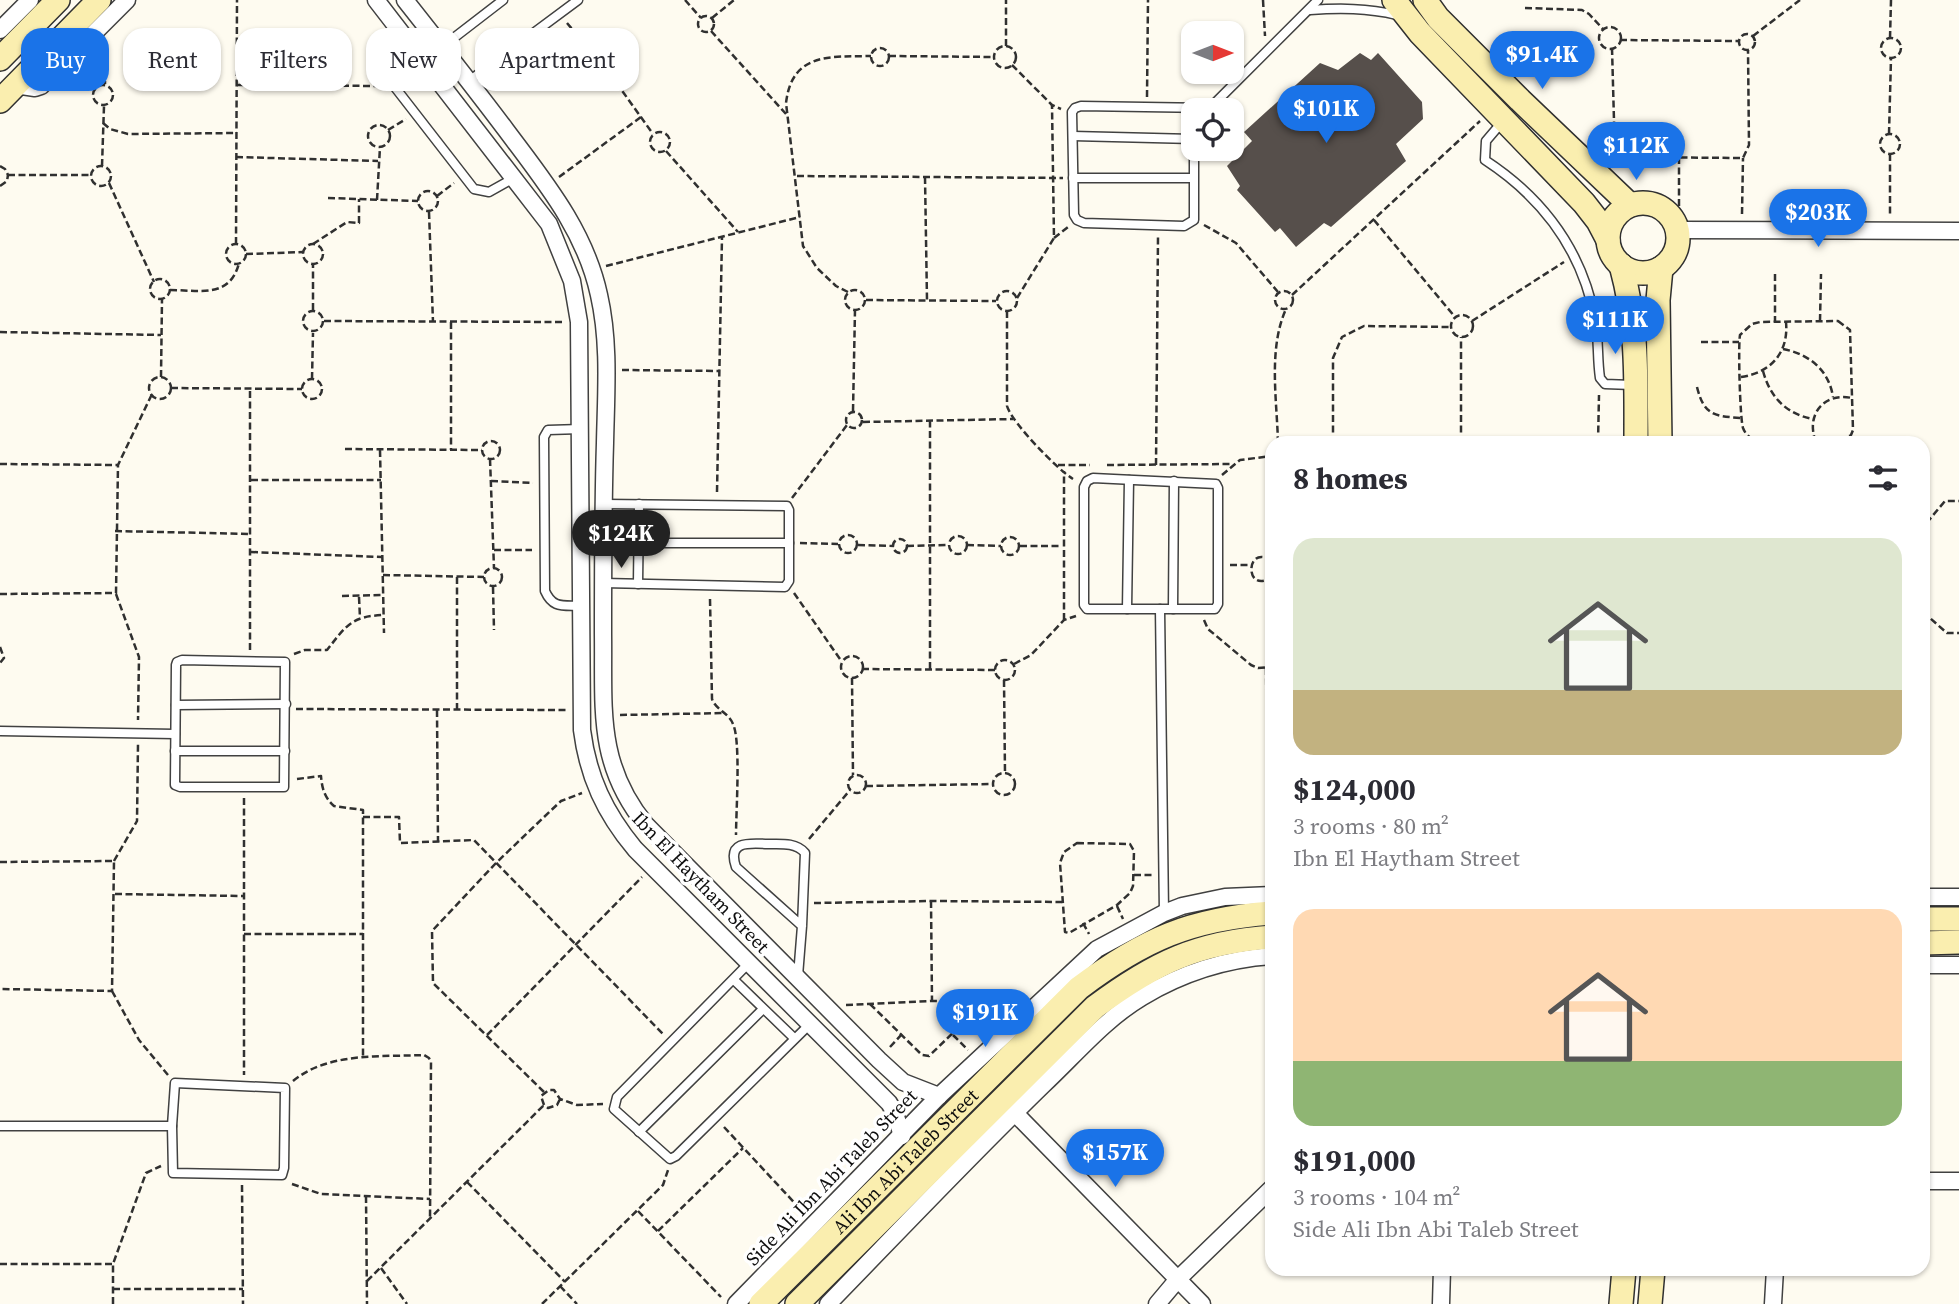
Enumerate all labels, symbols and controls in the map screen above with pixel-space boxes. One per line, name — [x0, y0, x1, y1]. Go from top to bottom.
north arrow — [1181, 21, 1244, 84]
map controls — [1181, 21, 1244, 161]
chip: Buy — [21, 28, 109, 91]
chip: Rent — [123, 28, 221, 91]
chip: Filters — [235, 28, 352, 91]
chip: New — [366, 28, 461, 91]
chip: Apartment — [475, 28, 639, 91]
pin: $91.4K — [1485, 32, 1599, 91]
text: $91.4K — [1506, 38, 1578, 70]
pin: $101K — [1277, 86, 1375, 145]
text: $101K — [1293, 92, 1359, 124]
button: locate — [1181, 98, 1244, 161]
pin: $112K — [1587, 122, 1685, 182]
text: $112K — [1603, 129, 1669, 161]
pin: $203K — [1769, 190, 1867, 249]
text: $203K — [1785, 196, 1851, 228]
pin: $111K — [1566, 296, 1664, 356]
text: $111K — [1582, 303, 1648, 335]
text: 8 homes — [1293, 458, 1408, 499]
icon: filters — [1864, 459, 1902, 497]
pin: $124K — [572, 510, 670, 570]
text: $124K — [588, 517, 654, 549]
icon: home — [1535, 583, 1661, 709]
text: $124,000 — [1293, 769, 1416, 810]
street label: Ibn El Haytham Street — [627, 806, 776, 959]
text: 3 rooms · 80 m² — [1293, 810, 1449, 842]
text: Ibn El Haytham Street — [1293, 842, 1520, 874]
icon: home — [1535, 954, 1661, 1080]
pin: $191K — [936, 990, 1034, 1049]
text: $191K — [952, 996, 1018, 1028]
street label: Ali Ibn Abi Taleb Street — [826, 1082, 984, 1239]
street label: Side Ali Ibn Abi Taleb Street — [740, 1083, 923, 1271]
pin: $157K — [1066, 1130, 1164, 1189]
text: $157K — [1082, 1136, 1148, 1168]
text: $191,000 — [1293, 1140, 1416, 1181]
text: 3 rooms · 104 m² — [1293, 1181, 1460, 1213]
text: Side Ali Ibn Abi Taleb Street — [1293, 1213, 1579, 1245]

